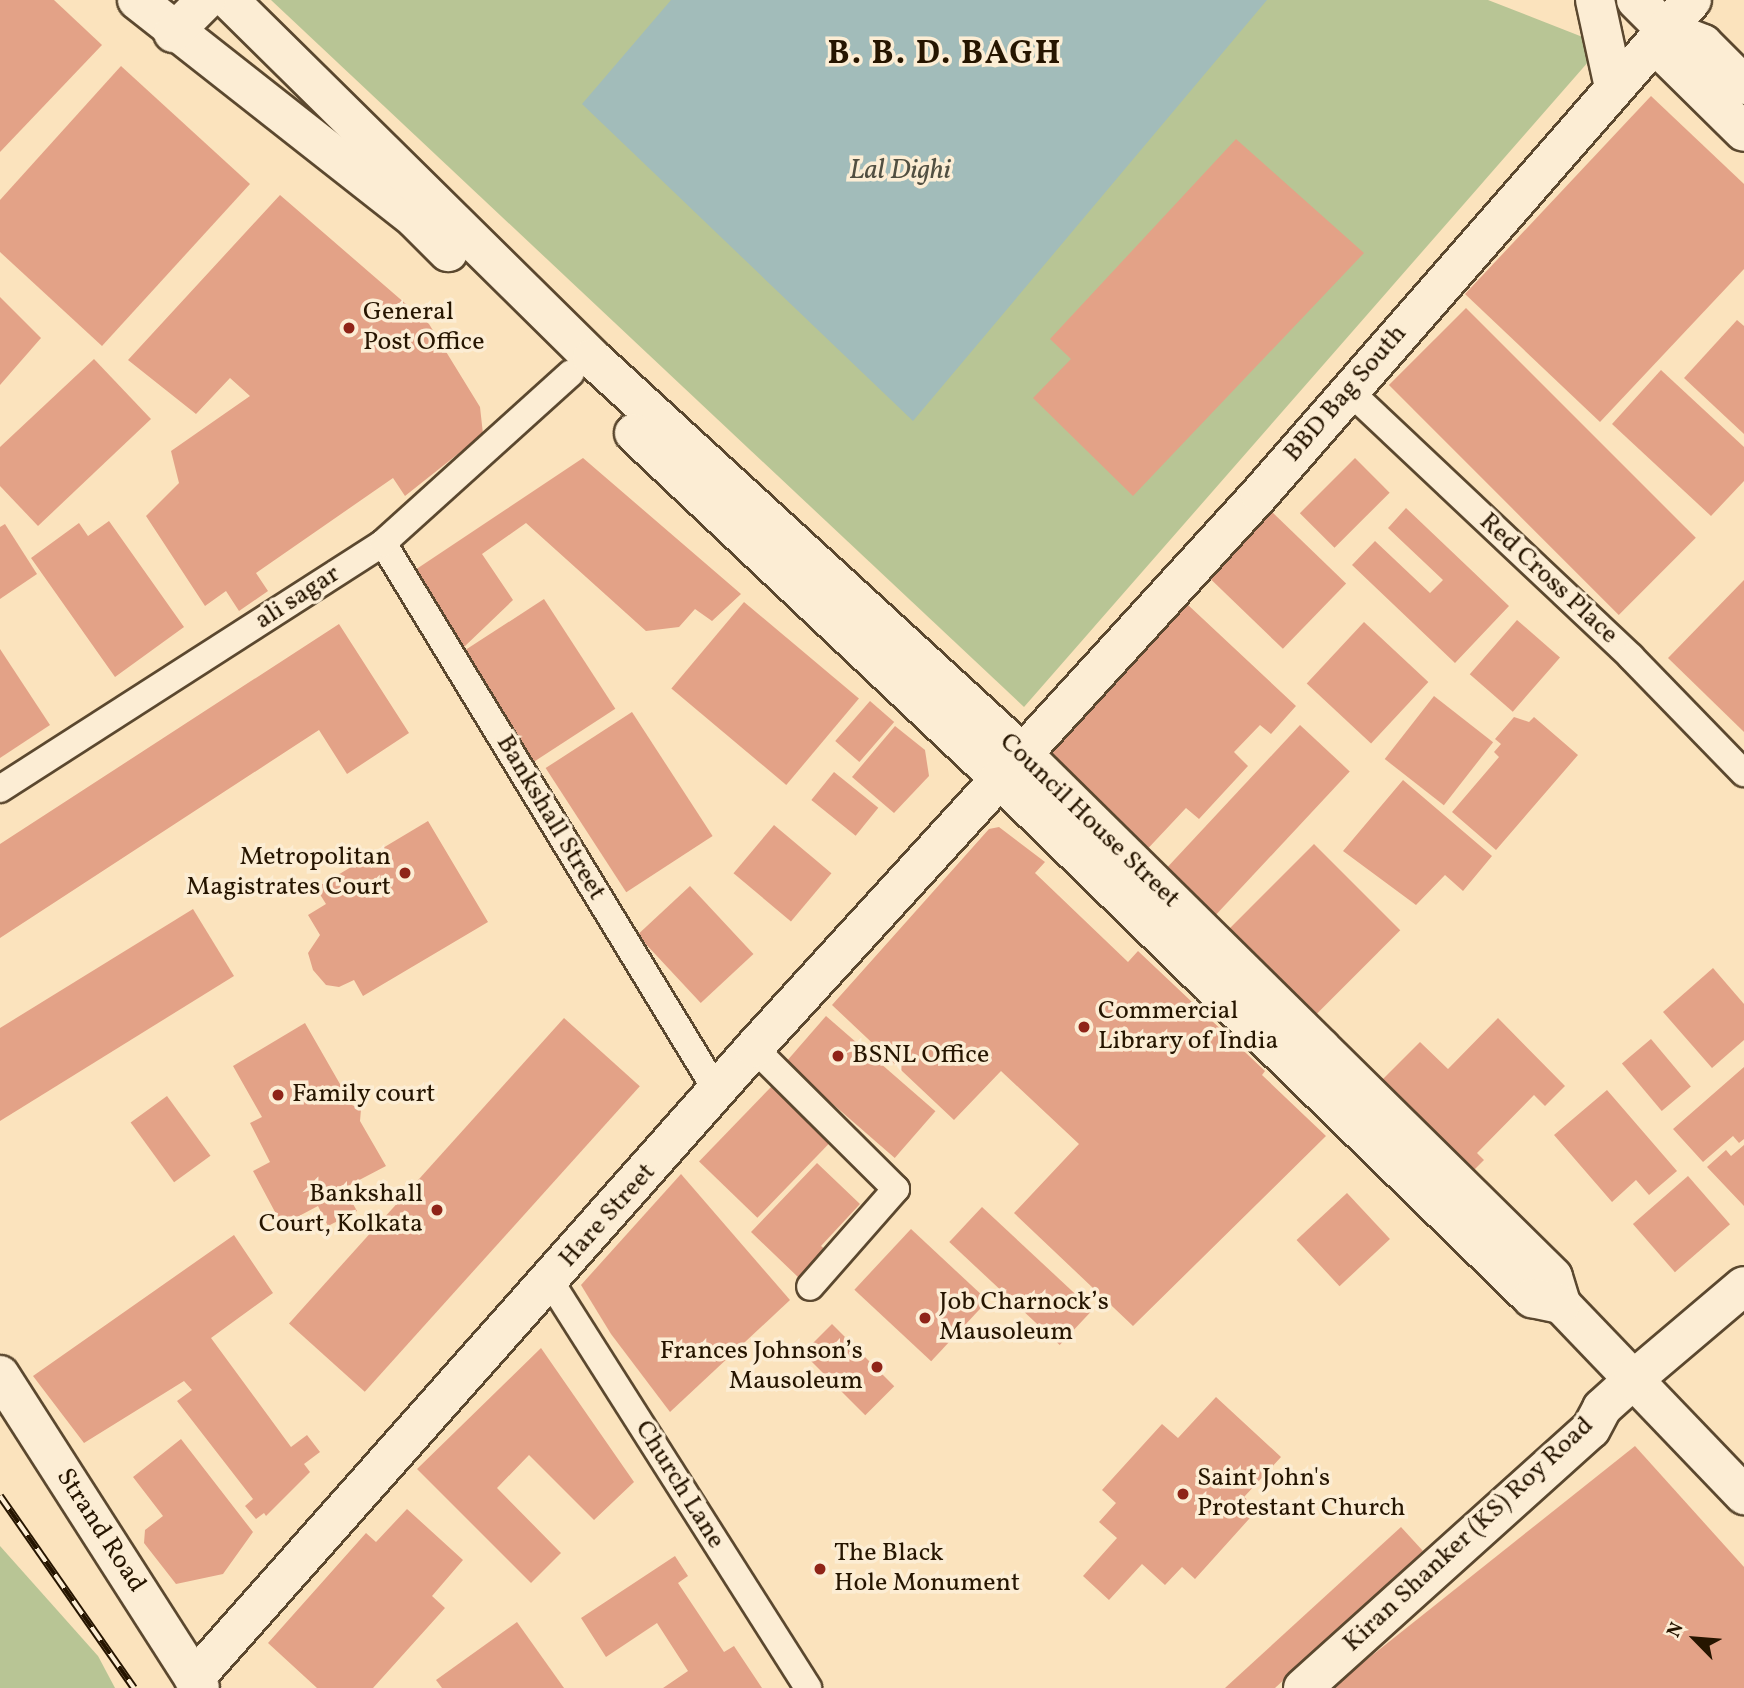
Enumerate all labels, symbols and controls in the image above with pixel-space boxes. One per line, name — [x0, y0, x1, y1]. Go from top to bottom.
district label: B. B. D. BAGH — [829, 36, 1061, 76]
water label: Lal Dighi — [849, 154, 951, 188]
place label: General Post Office — [363, 297, 485, 358]
street label: BBD Bag South — [1278, 319, 1414, 469]
marker: General Post Office — [341, 320, 357, 336]
street label: Red Cross Place — [1472, 507, 1624, 651]
street label: ali sagar — [250, 559, 346, 637]
street label: Council House Street — [992, 727, 1186, 915]
street label: Bankshall Street — [488, 730, 612, 906]
place label: Metropolitan Magistrates Court — [186, 842, 391, 903]
marker: Metropolitan Magistrates Court — [397, 865, 413, 881]
place label: Commercial Library of India — [1098, 996, 1277, 1058]
marker: Commercial Library of India — [1076, 1019, 1092, 1035]
place label: BSNL Office — [852, 1040, 989, 1072]
marker: BSNL Office — [830, 1048, 846, 1064]
place label: Family court — [292, 1079, 436, 1111]
marker: Family court — [270, 1087, 286, 1103]
street label: Hare Street — [553, 1158, 663, 1274]
place label: Bankshall Court, Kolkata — [259, 1179, 423, 1240]
marker: Bankshall Court, Kolkata — [429, 1202, 445, 1218]
place label: Job Charnock’s Mausoleum — [939, 1287, 1109, 1348]
marker: Job Charnock’s Mausoleum — [917, 1310, 933, 1326]
place label: Frances Johnson’s Mausoleum — [660, 1336, 863, 1398]
marker: Frances Johnson’s Mausoleum — [869, 1359, 885, 1375]
street label: Kiran Shanker (KS) Roy Road — [1337, 1410, 1601, 1660]
street label: Church Lane — [627, 1415, 731, 1555]
street label: Strand Road — [48, 1463, 152, 1599]
place label: Saint John's Protestant Church — [1197, 1463, 1406, 1524]
marker: Saint John's Protestant Church — [1175, 1486, 1191, 1502]
place label: The Black Hole Monument — [834, 1538, 1020, 1600]
marker: The Black Hole Monument — [812, 1561, 828, 1577]
north arrow — [1660, 1604, 1730, 1674]
text: N — [1661, 1618, 1691, 1642]

